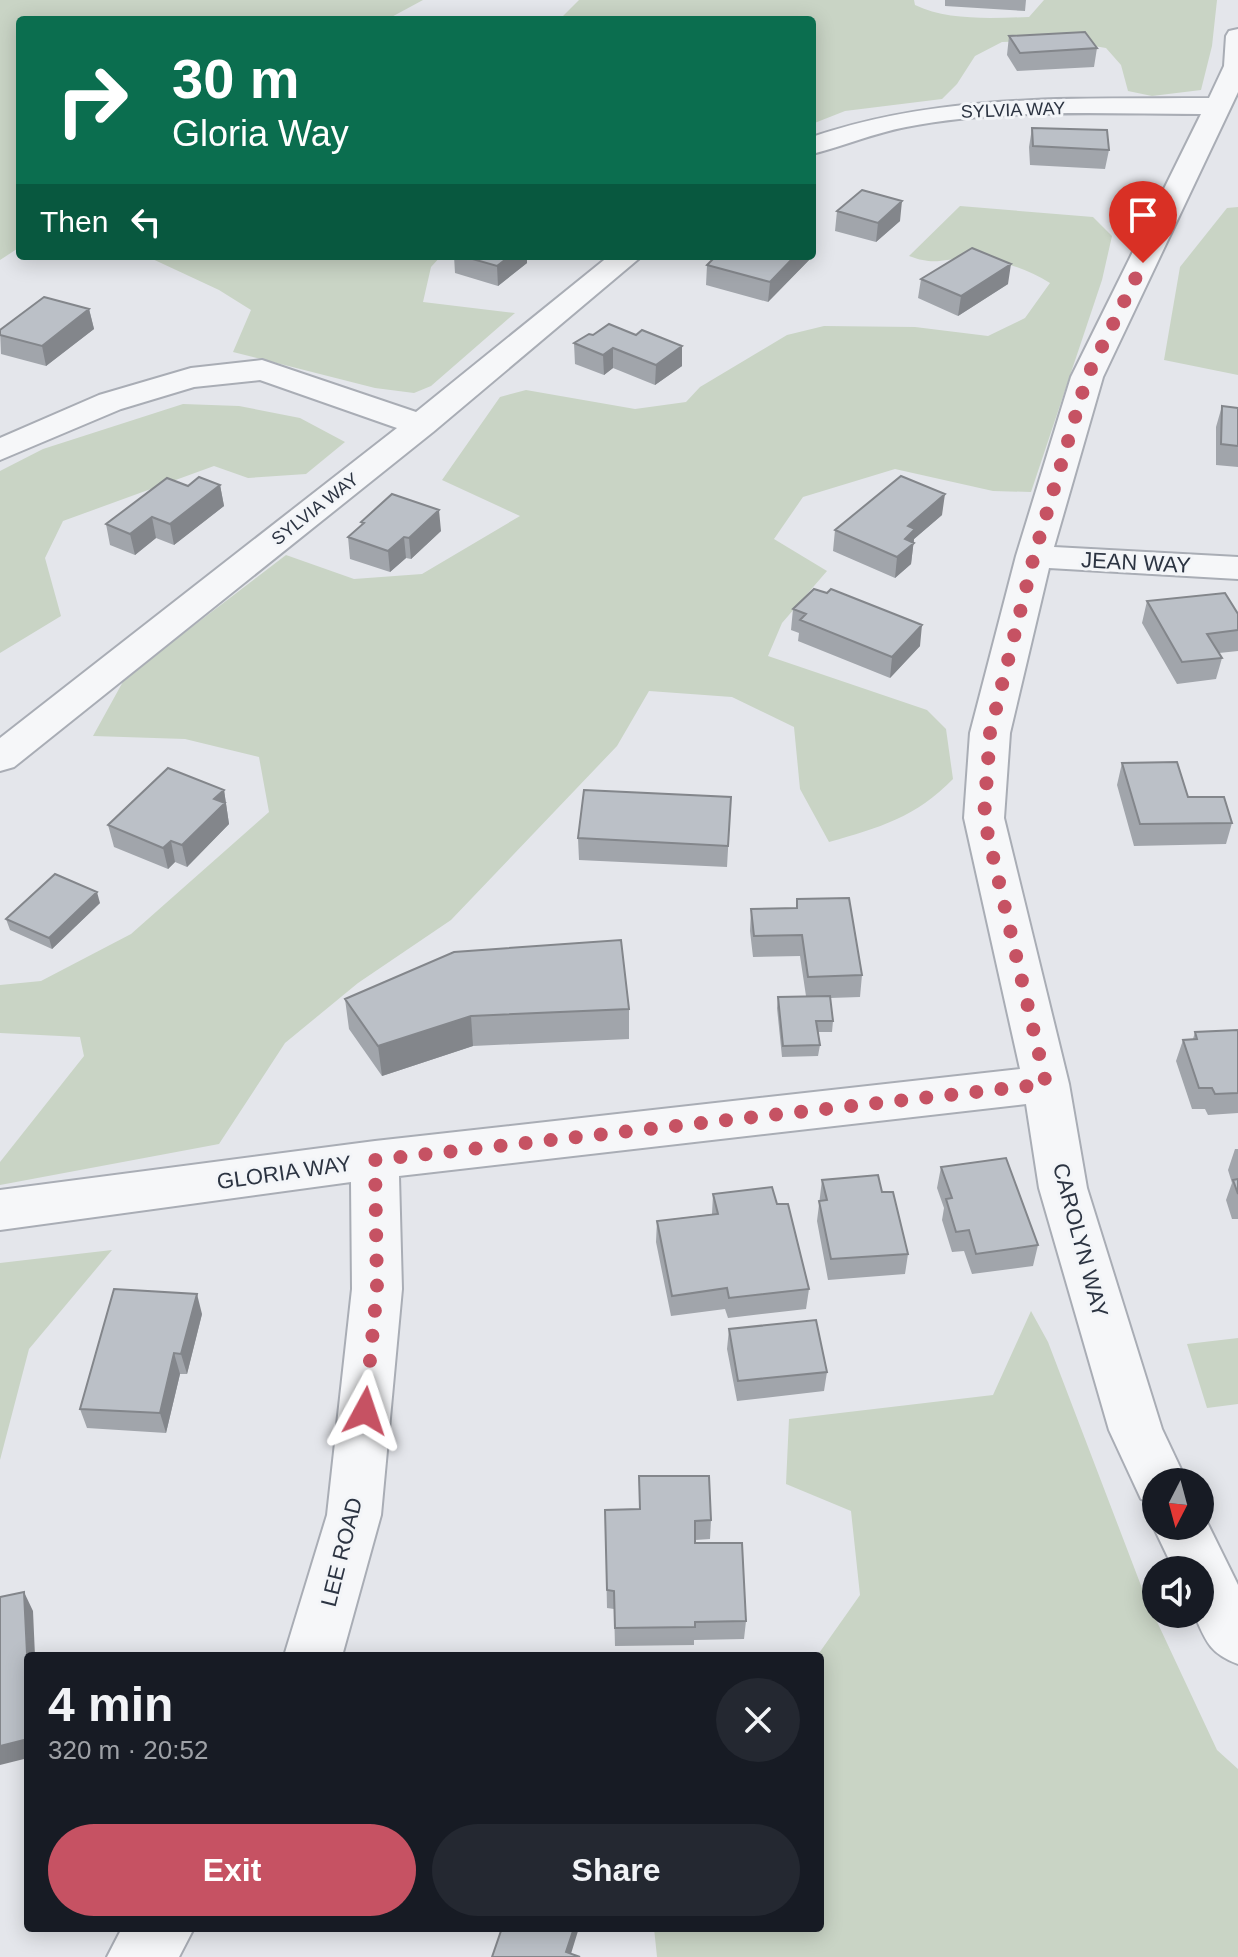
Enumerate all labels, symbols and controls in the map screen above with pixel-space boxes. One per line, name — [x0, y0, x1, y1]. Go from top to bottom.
text: 30 m — [172, 47, 300, 110]
icon: right — [40, 48, 144, 152]
street label: SYLVIA WAY — [960, 98, 1066, 122]
text: Gloria Way — [172, 113, 349, 154]
pin — [1109, 181, 1177, 263]
icon: arrive — [1121, 193, 1165, 237]
icon: left — [124, 200, 168, 244]
text: Then — [40, 205, 108, 238]
street label: SYLVIA WAY — [268, 469, 362, 549]
street label: JEAN WAY — [1080, 547, 1192, 578]
street label: GLORIA WAY — [215, 1151, 353, 1194]
street label: CAROLYN WAY — [1048, 1160, 1113, 1320]
position arrow — [323, 1369, 407, 1453]
north arrow — [1142, 1468, 1214, 1540]
map controls — [1142, 1468, 1214, 1628]
street label: LEE ROAD — [316, 1495, 367, 1609]
button: sound — [1142, 1556, 1214, 1628]
text: 4 min — [48, 1678, 173, 1731]
button: close — [716, 1678, 800, 1762]
text: 320 m · 20:52 — [48, 1735, 208, 1765]
button: Exit — [48, 1824, 416, 1916]
button: Share — [432, 1824, 800, 1916]

